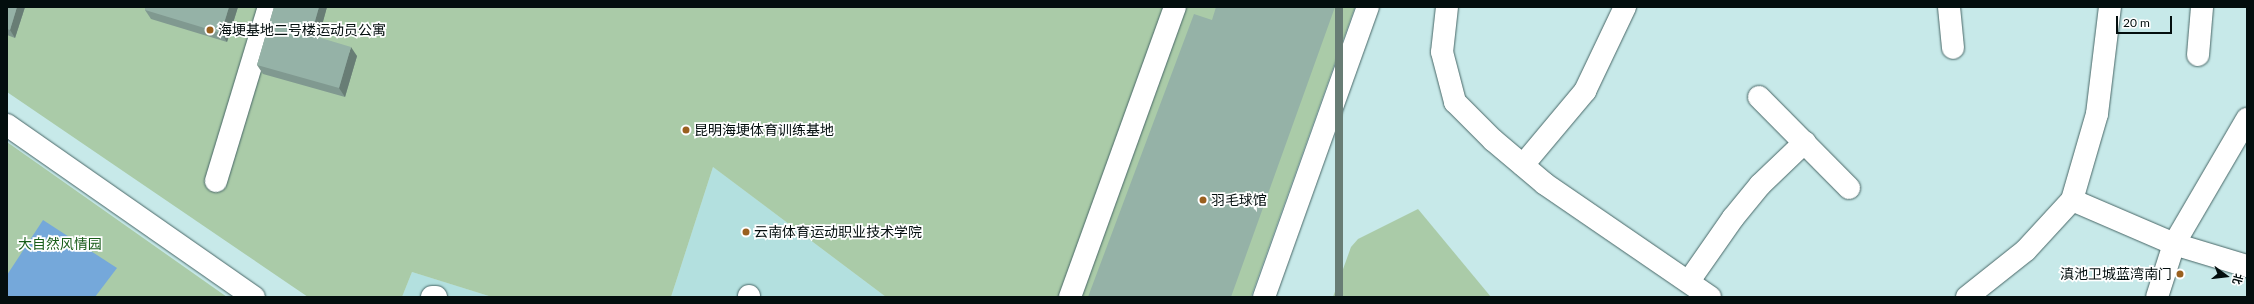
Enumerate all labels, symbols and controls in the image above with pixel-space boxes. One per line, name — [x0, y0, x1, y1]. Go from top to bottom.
scale bar — [2118, 8, 2174, 34]
text: 20 m — [2123, 15, 2150, 30]
place label: 海埂基地二号楼运动员公寓 — [218, 22, 386, 38]
marker: 海埂基地二号楼运动员公寓 — [205, 25, 215, 35]
place label: 昆明海埂体育训练基地 — [694, 122, 834, 138]
marker: 昆明海埂体育训练基地 — [681, 125, 691, 135]
place label: 羽毛球馆 — [1211, 192, 1267, 208]
marker: 羽毛球馆 — [1198, 195, 1208, 205]
place label: 云南体育运动职业技术学院 — [754, 224, 922, 240]
marker: 云南体育运动职业技术学院 — [741, 227, 751, 237]
park label: 大自然风情园 — [18, 236, 102, 252]
north arrow — [2206, 256, 2246, 296]
place label: 滇池卫城蓝湾南门 — [2060, 266, 2172, 282]
marker: 滇池卫城蓝湾南门 — [2175, 269, 2185, 279]
text: 北 — [2230, 272, 2246, 286]

